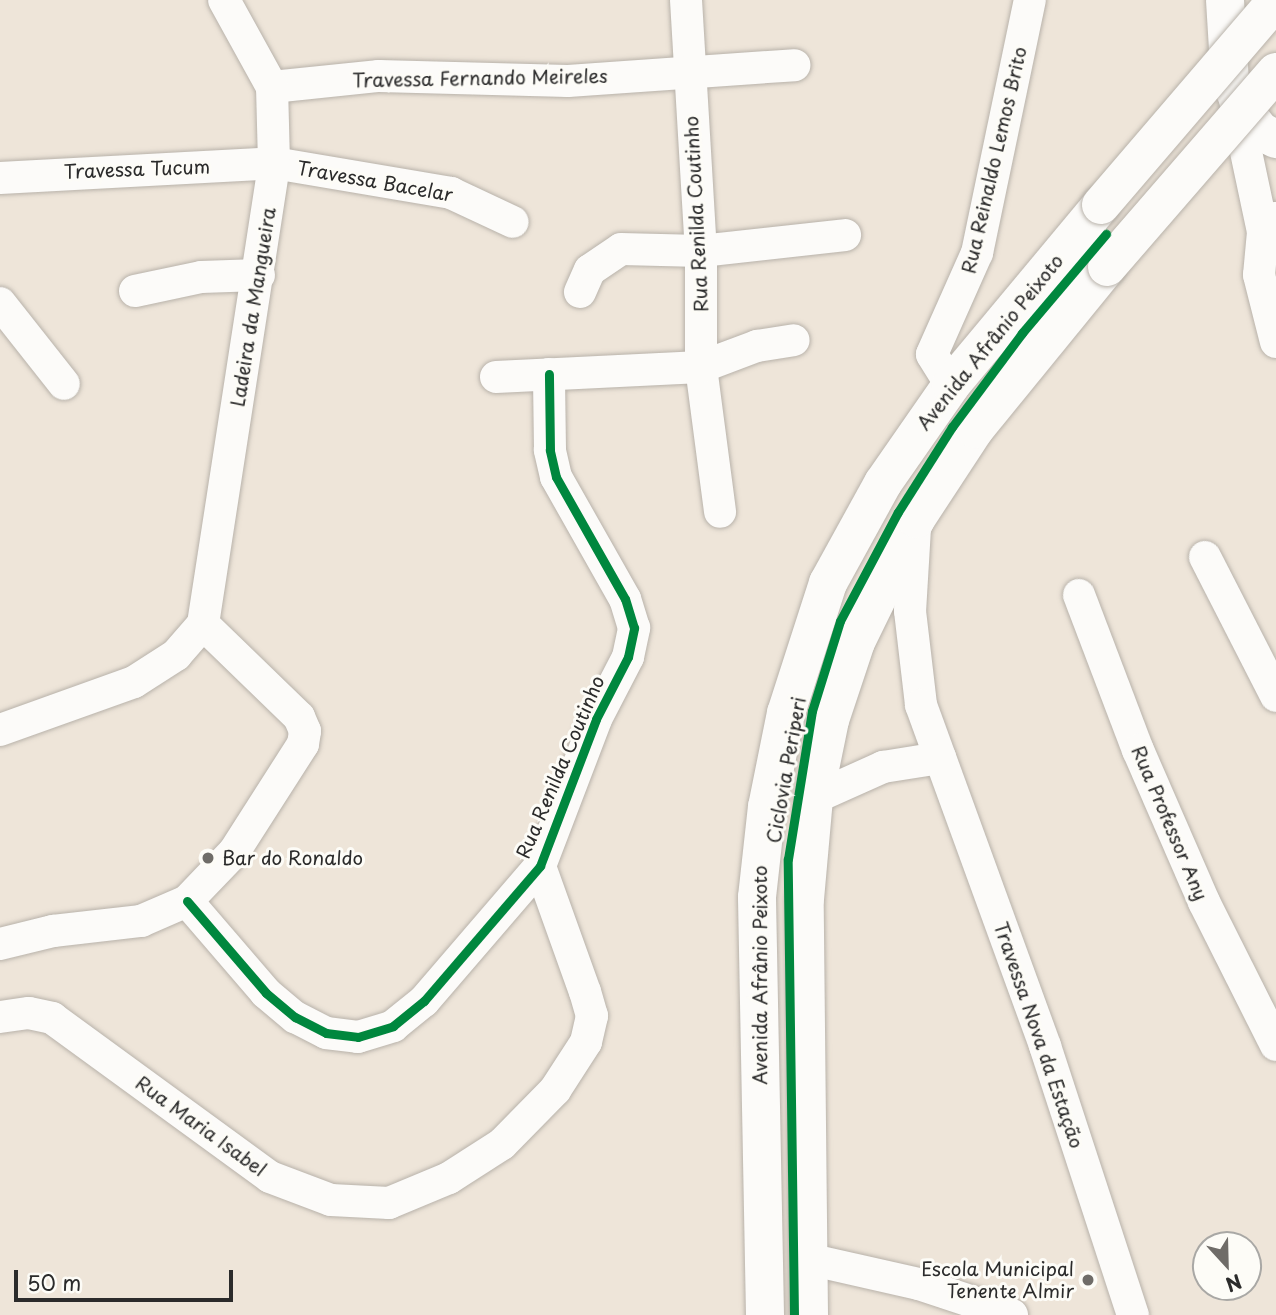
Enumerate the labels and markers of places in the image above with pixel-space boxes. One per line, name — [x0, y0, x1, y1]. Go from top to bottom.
place label: Bar do Ronaldo — [222, 847, 363, 869]
marker: Bar do Ronaldo — [200, 850, 216, 866]
place label: Escola Municipal Tenente Almir — [920, 1258, 1074, 1302]
marker: Escola Municipal Tenente Almir — [1080, 1272, 1096, 1288]

